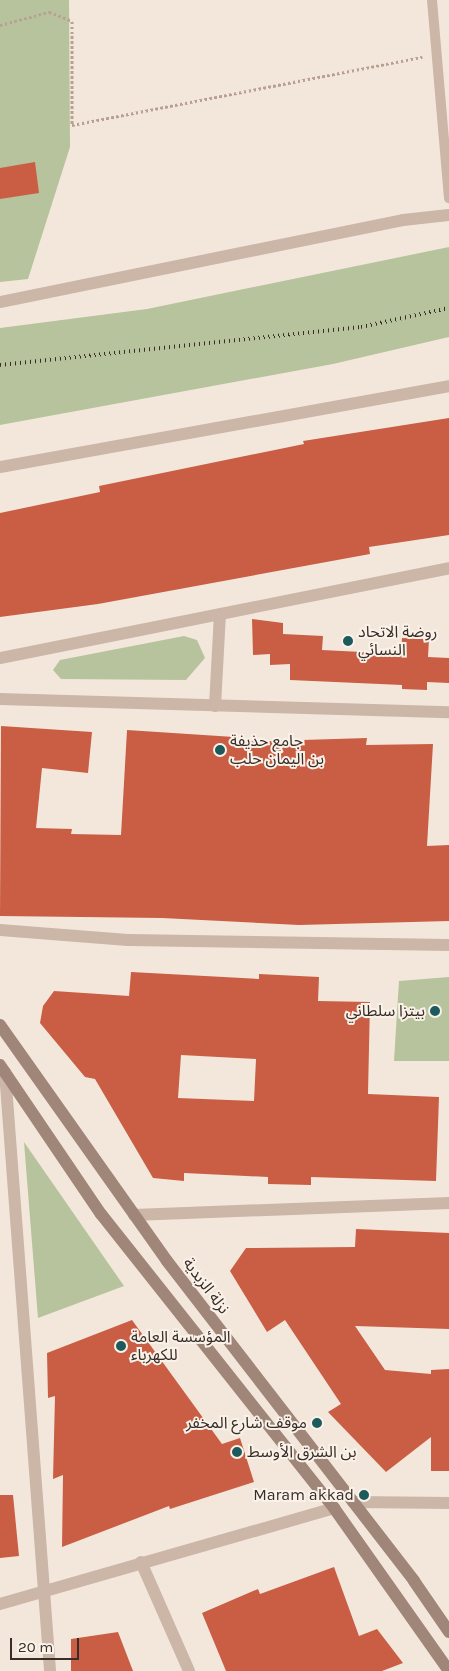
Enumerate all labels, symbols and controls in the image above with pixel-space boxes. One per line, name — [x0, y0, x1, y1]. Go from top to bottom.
place label: روضة الاتحاد النسائي — [358, 622, 437, 660]
marker: روضة الاتحاد النسائي — [342, 635, 354, 647]
place label: جامع حذيفة بن اليمان حلب — [230, 731, 324, 769]
marker: جامع حذيفة بن اليمان حلب — [214, 744, 226, 756]
place label: بيتزا سلطاني — [346, 1001, 425, 1021]
marker: بيتزا سلطاني — [429, 1005, 441, 1017]
street label: نزلة الزبدية — [179, 1254, 233, 1318]
place label: المؤسسة العامة للكهرباء — [131, 1327, 231, 1365]
marker: المؤسسة العامة للكهرباء — [115, 1340, 127, 1352]
place label: موقف شارع المخفر — [186, 1413, 307, 1433]
marker: موقف شارع المخفر — [311, 1417, 323, 1429]
place label: بن الشرق الأوسط — [247, 1442, 357, 1462]
marker: بن الشرق الأوسط — [231, 1446, 243, 1458]
place label: Maram akkad — [253, 1485, 354, 1505]
marker: Maram akkad — [358, 1489, 370, 1501]
scale bar — [12, 1628, 81, 1660]
text: 20 m — [18, 1638, 53, 1656]

